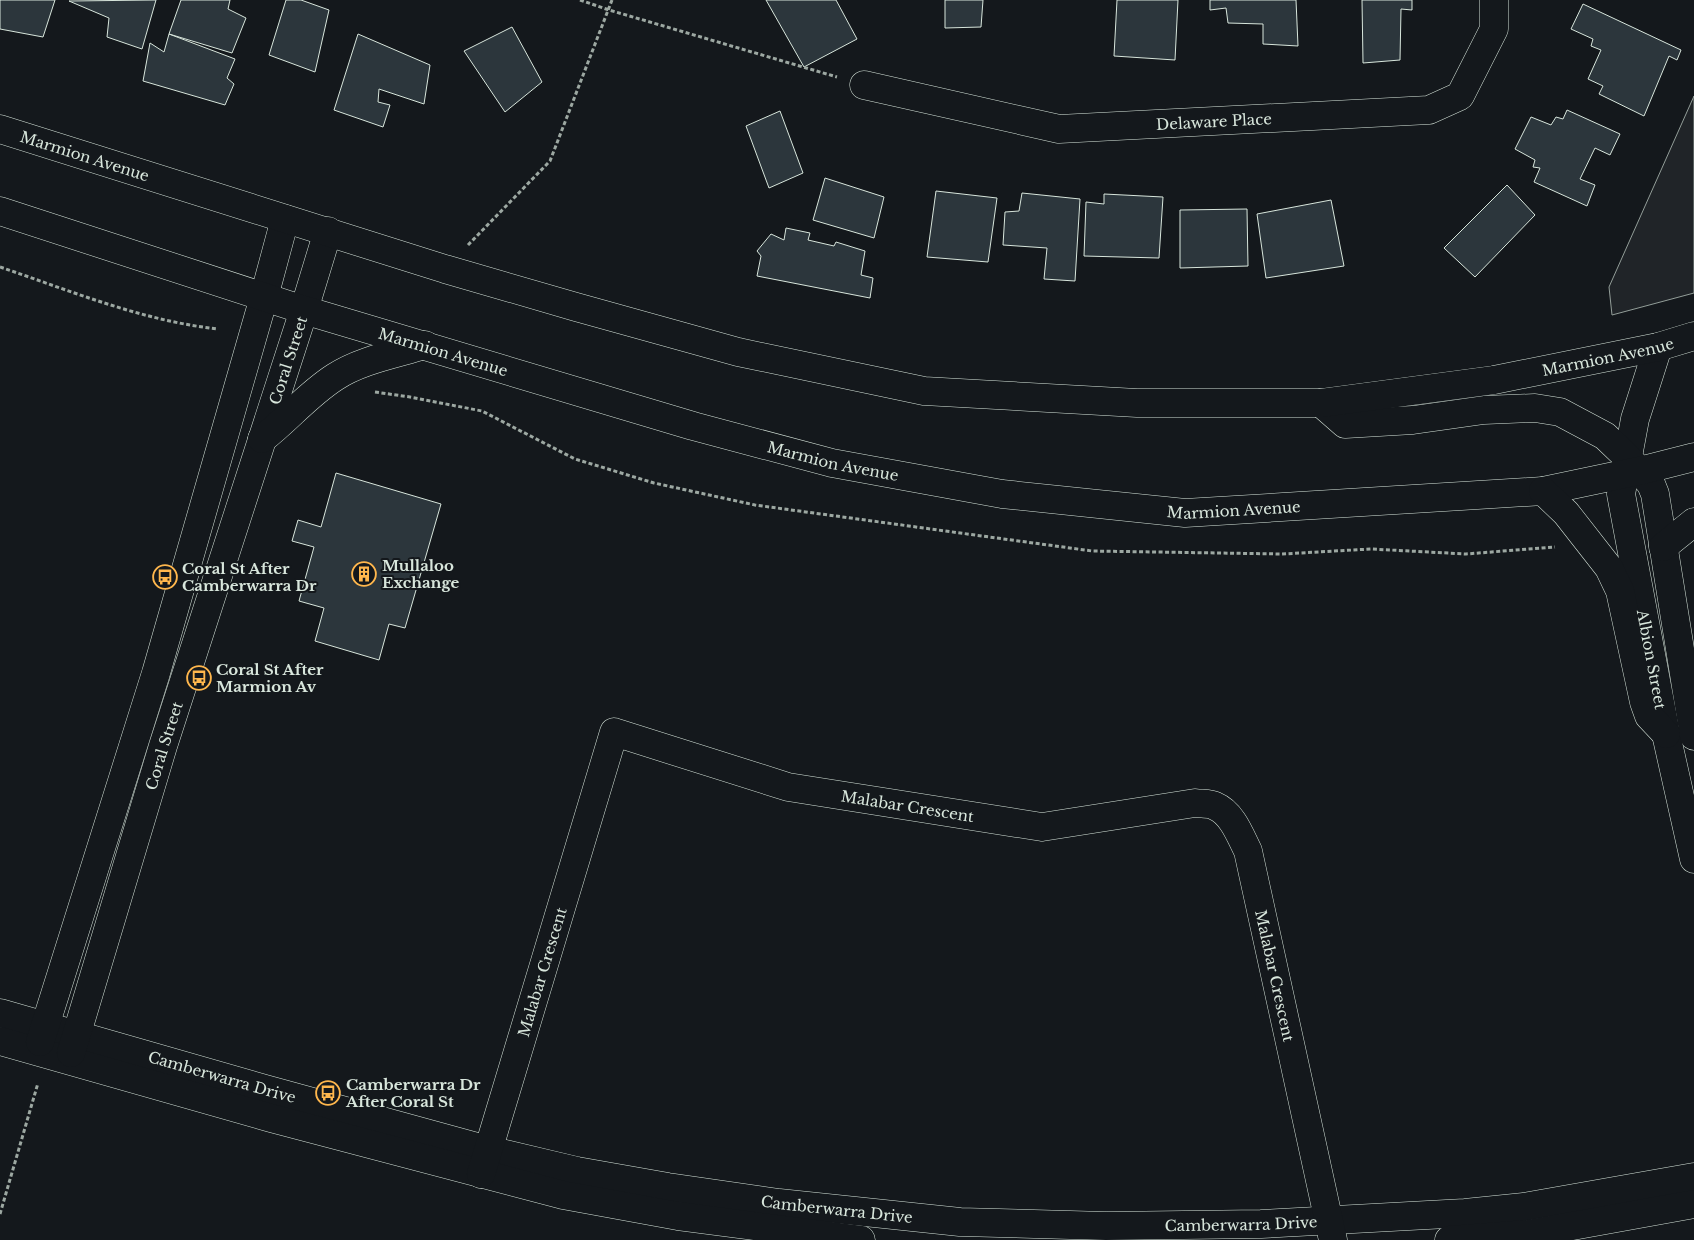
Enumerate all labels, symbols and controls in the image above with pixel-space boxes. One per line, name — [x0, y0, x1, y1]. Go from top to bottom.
street label: Delaware Place — [1156, 109, 1272, 134]
street label: Marmion Avenue — [18, 127, 152, 185]
street label: Coral Street — [265, 313, 311, 407]
street label: Marmion Avenue — [376, 323, 510, 380]
street label: Marmion Avenue — [1540, 333, 1676, 380]
street label: Marmion Avenue — [765, 437, 900, 484]
street label: Marmion Avenue — [1166, 496, 1301, 523]
place label: Mullaloo Exchange — [382, 556, 460, 592]
place label: Coral St After Camberwarra Dr — [182, 559, 317, 595]
building icon: Mullaloo Exchange — [351, 561, 377, 587]
bus stop icon: Coral St After Camberwarra Dr — [152, 564, 178, 590]
street label: Albion Street — [1633, 607, 1671, 711]
place label: Coral St After Marmion Av — [216, 660, 324, 696]
bus stop icon: Coral St After Marmion Av — [186, 665, 212, 691]
street label: Coral Street — [141, 699, 186, 792]
street label: Malabar Crescent — [840, 786, 976, 826]
street label: Malabar Crescent — [513, 905, 570, 1039]
street label: Malabar Crescent — [1252, 908, 1299, 1044]
street label: Camberwarra Drive — [146, 1047, 298, 1107]
place label: Camberwarra Dr After Coral St — [345, 1075, 481, 1111]
bus stop icon: Camberwarra Dr After Coral St — [315, 1080, 341, 1106]
street label: Camberwarra Drive — [760, 1191, 914, 1226]
street label: Camberwarra Drive — [1165, 1211, 1318, 1235]

